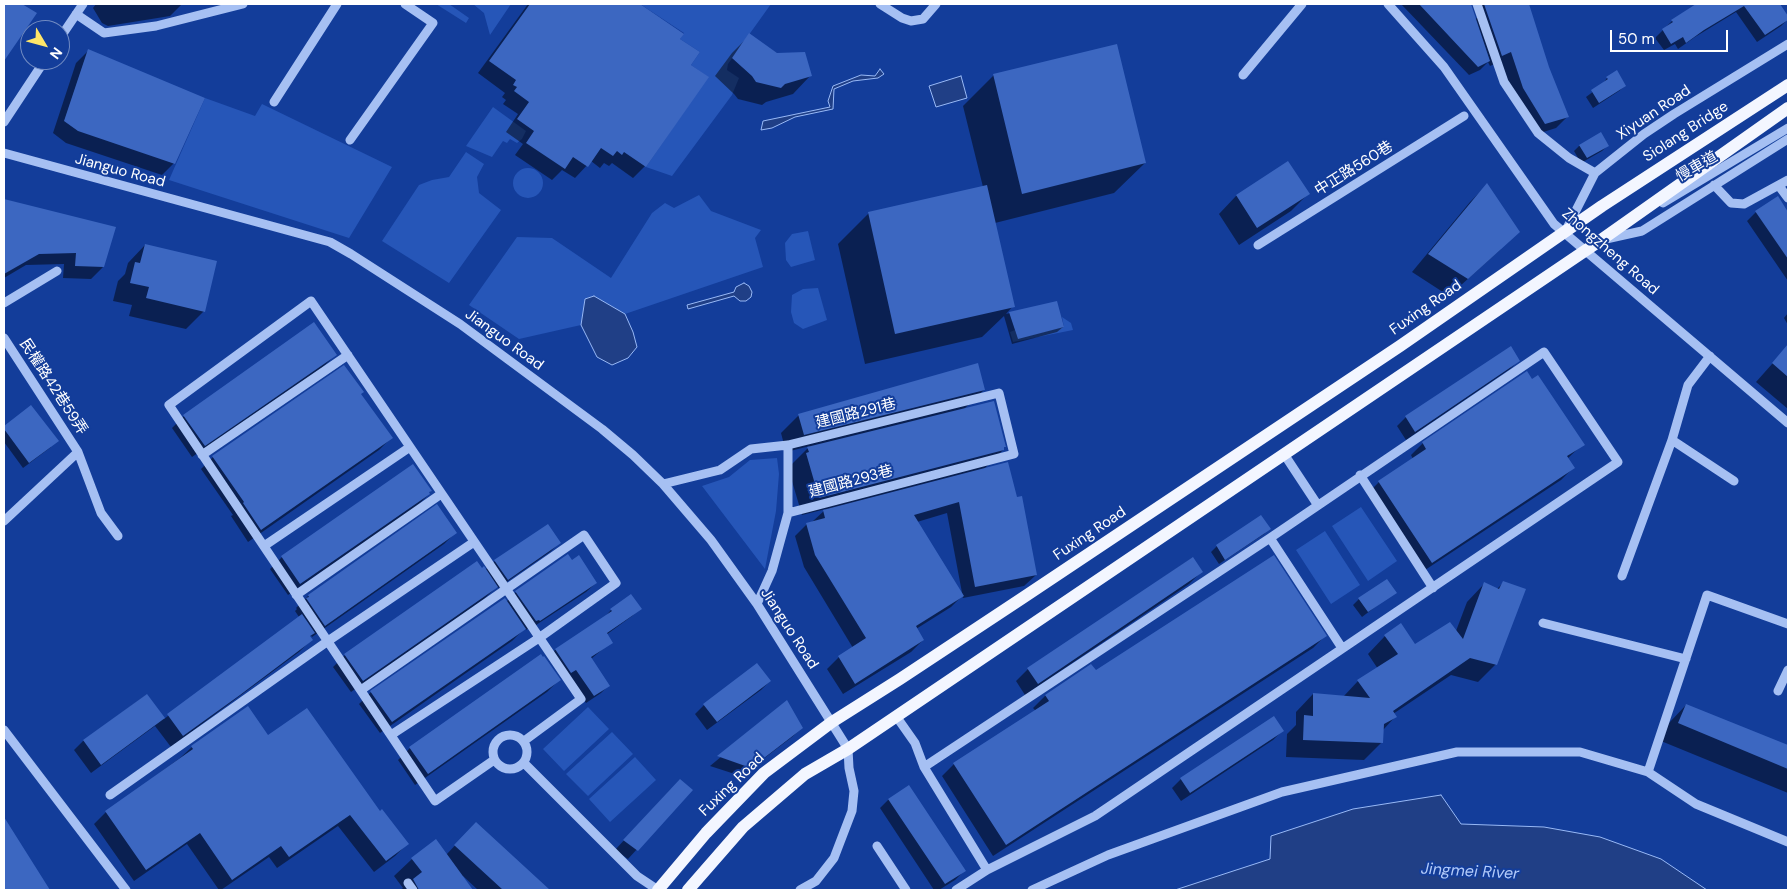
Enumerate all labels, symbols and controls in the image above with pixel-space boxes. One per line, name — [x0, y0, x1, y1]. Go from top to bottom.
north arrow — [20, 20, 70, 70]
scale bar — [1612, 20, 1730, 52]
text: 50 m — [1618, 29, 1655, 49]
text: N — [46, 44, 66, 63]
street label: Xiyuan Road — [1614, 82, 1694, 144]
street label: Siolang Bridge — [1640, 98, 1732, 166]
street label: 中正路560巷 — [1312, 138, 1396, 200]
street label: 慢車道 — [1673, 148, 1721, 186]
street label: Jianguo Road — [73, 150, 167, 192]
street label: Zhongzheng Road — [1558, 205, 1662, 299]
street label: Fuxing Road — [1387, 277, 1465, 339]
street label: Jianguo Road — [461, 305, 547, 375]
street label: 民權路42巷59弄 — [15, 336, 91, 438]
street label: 建國路291巷 — [814, 395, 898, 433]
street label: 建國路293巷 — [807, 462, 895, 502]
street label: Fuxing Road — [1050, 503, 1130, 565]
street label: Jianguo Road — [756, 585, 822, 673]
street label: Fuxing Road — [696, 750, 768, 820]
water label: Jingmei River — [1420, 860, 1520, 884]

